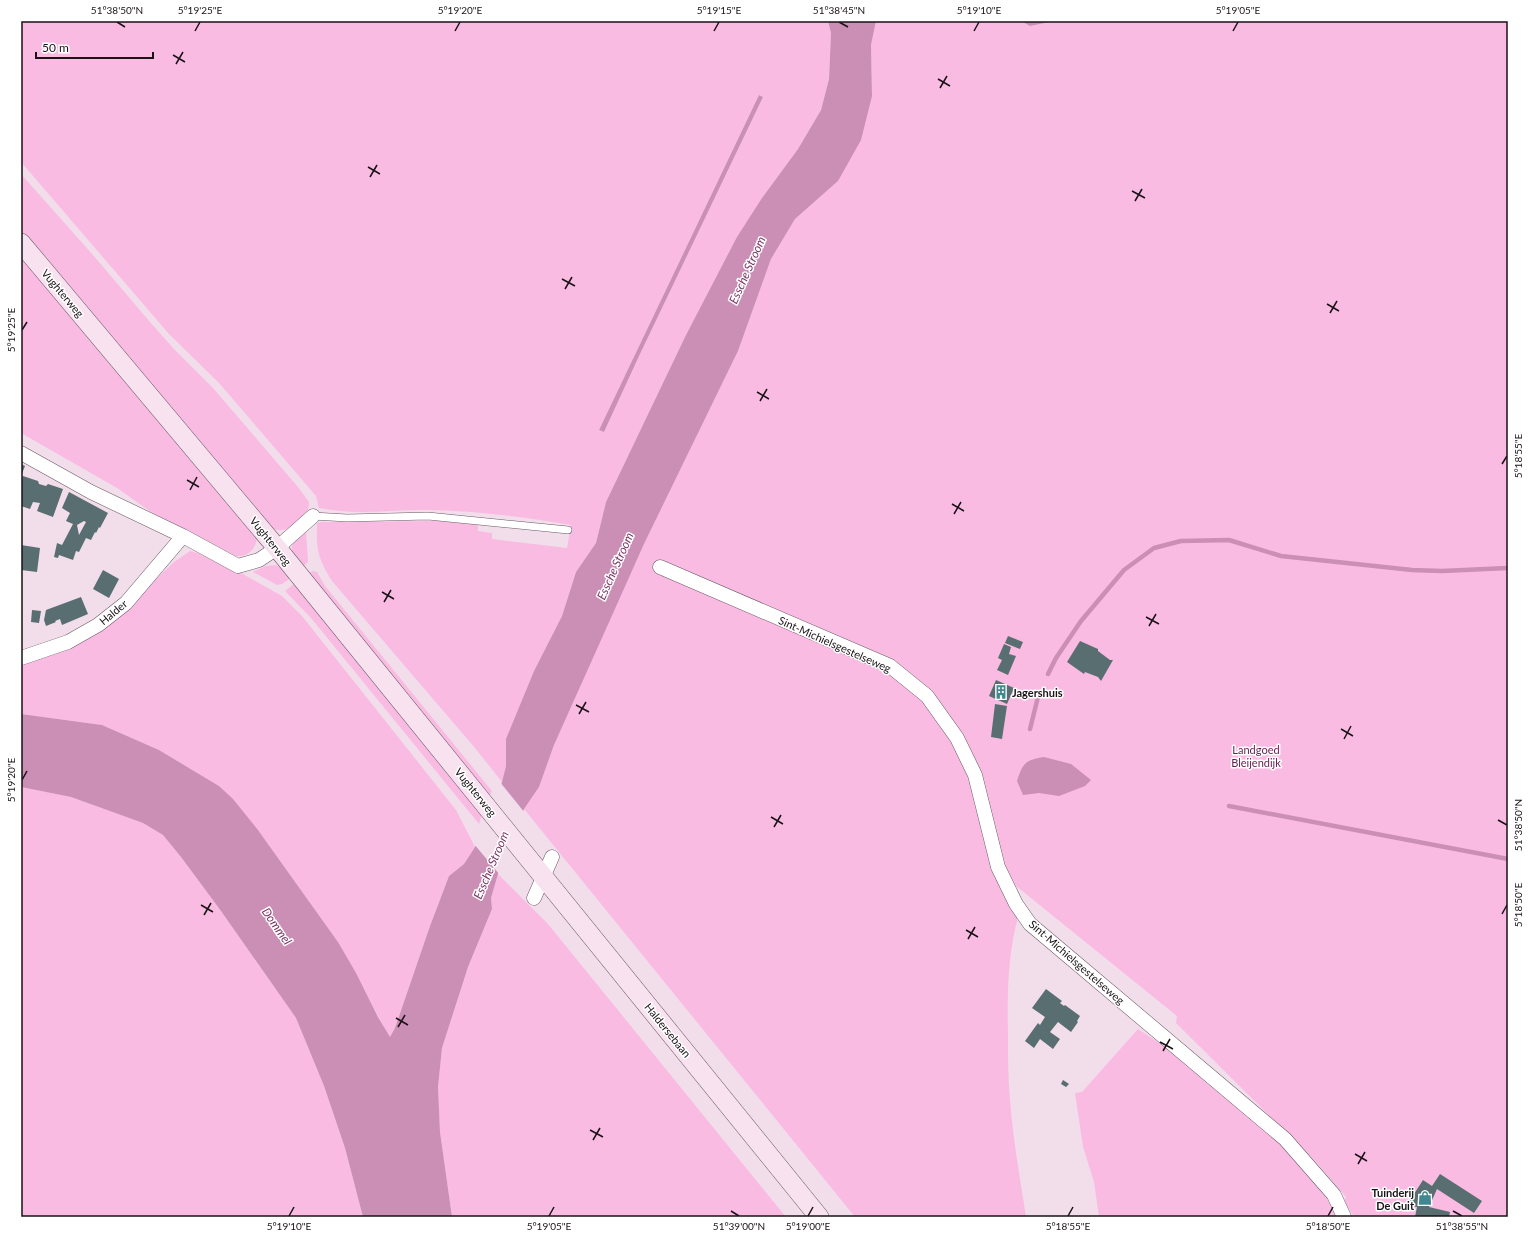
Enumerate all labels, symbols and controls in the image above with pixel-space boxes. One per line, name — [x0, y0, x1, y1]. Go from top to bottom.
text: 51°38'50"N — [91, 4, 143, 16]
text: 5°19'25"E — [178, 4, 223, 16]
text: 5°19'20"E — [438, 4, 483, 16]
text: 5°19'15"E — [697, 4, 742, 16]
text: 51°38'45"N — [813, 4, 865, 16]
text: 5°19'10"E — [957, 4, 1002, 16]
text: 5°19'05"E — [1216, 4, 1261, 16]
scale bar — [36, 34, 153, 60]
text: 50 m — [42, 40, 69, 55]
water label: Essche Stroom — [725, 234, 769, 306]
street label: Vughterweg — [39, 266, 87, 320]
text: 5°19'25"E — [5, 307, 17, 352]
text: 5°18'55"E — [1512, 433, 1524, 478]
street label: Vughterweg — [248, 514, 295, 568]
water label: Essche Stroom — [593, 530, 637, 602]
street label: Halder — [96, 597, 130, 627]
street label: Sint-Michielsgestelseweg — [777, 613, 893, 675]
building icon: Jagershuis — [993, 684, 1009, 700]
place label: Jagershuis — [1012, 686, 1063, 699]
park label: Landgoed Bleijendijk — [1231, 743, 1281, 769]
text: 5°19'20"E — [5, 757, 17, 802]
street label: Vughterweg — [453, 765, 500, 819]
text: 51°38'50"N — [1512, 799, 1524, 851]
water label: Essche Stroom — [470, 829, 512, 901]
text: 5°18'50"E — [1512, 882, 1524, 927]
water label: Dommel — [259, 904, 295, 948]
street label: Sint-Michielsgestelseweg — [1027, 917, 1127, 1007]
street label: Haldersebaan — [642, 1000, 694, 1060]
place label: Tuinderij De Guit — [1371, 1186, 1415, 1212]
shop icon: Tuinderij De Guit — [1417, 1190, 1433, 1206]
text: 5°19'10"E — [267, 1220, 312, 1232]
text: 5°19'05"E — [527, 1220, 572, 1232]
text: 51°39'00"N — [713, 1220, 765, 1232]
text: 5°19'00"E — [786, 1220, 831, 1232]
text: 5°18'55"E — [1046, 1220, 1091, 1232]
text: 5°18'50"E — [1306, 1220, 1351, 1232]
text: 51°38'55"N — [1436, 1220, 1488, 1232]

